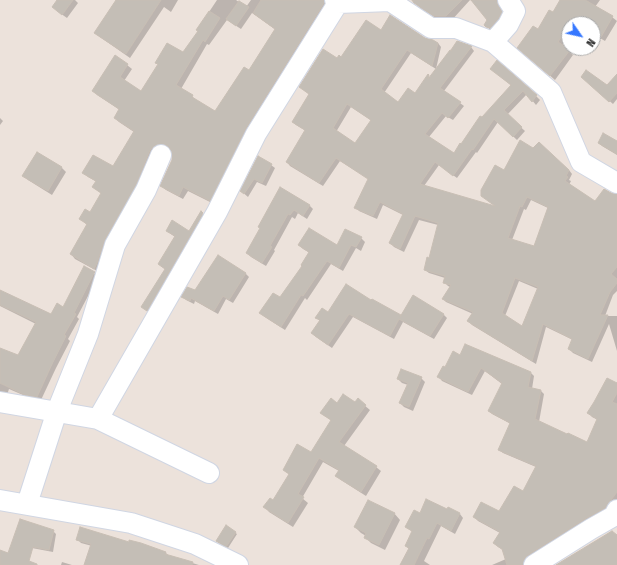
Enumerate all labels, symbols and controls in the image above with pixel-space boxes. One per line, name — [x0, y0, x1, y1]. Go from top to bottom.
north arrow — [561, 16, 601, 56]
text: N — [583, 36, 598, 49]

